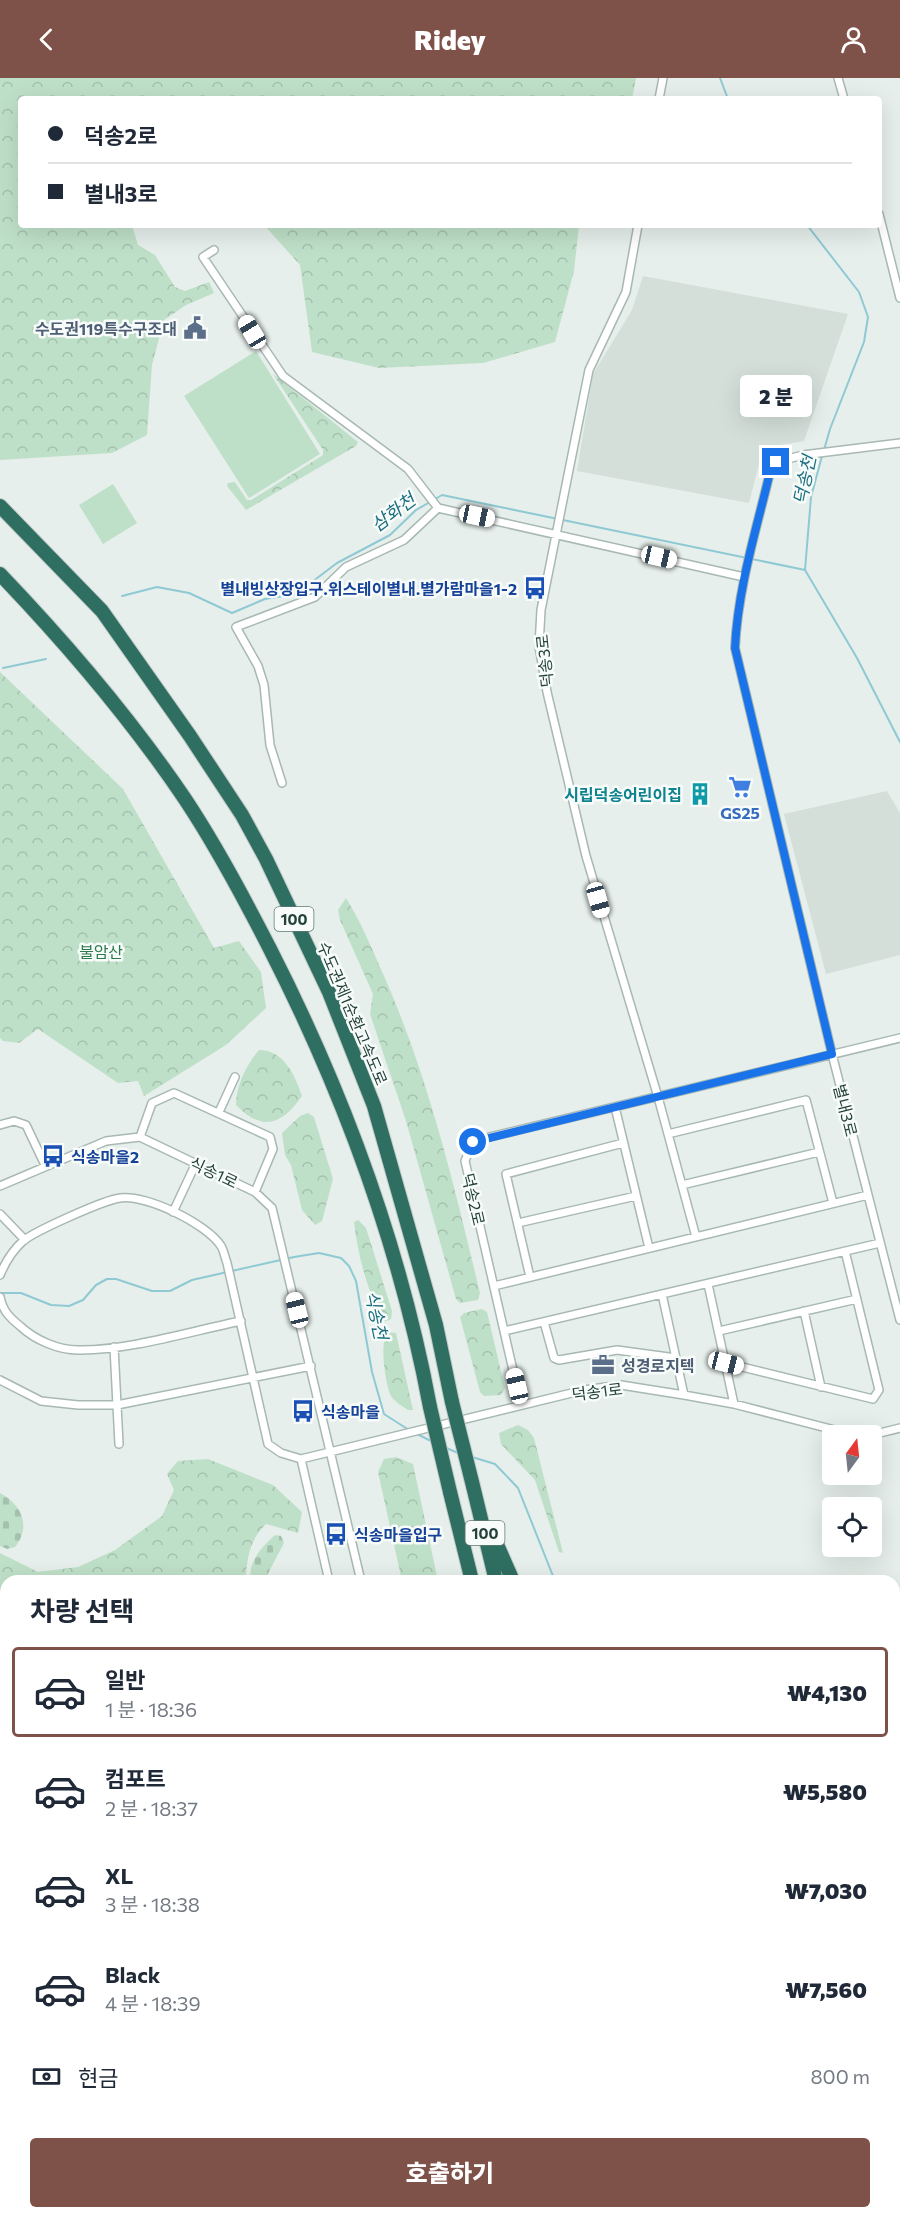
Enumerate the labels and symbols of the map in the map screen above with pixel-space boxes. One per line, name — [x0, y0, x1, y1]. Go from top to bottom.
car — [235, 312, 269, 352]
public building icon: 수도권119특수구조대 — [182, 315, 208, 341]
place label: 수도권119특수구조대 — [35, 319, 177, 338]
callout: 2 분 — [740, 375, 812, 417]
route end — [762, 448, 789, 475]
water label: 덕송천 — [788, 451, 820, 507]
water label: 삼화천 — [367, 487, 421, 536]
car — [458, 503, 496, 529]
car — [639, 544, 679, 570]
bus stop icon: 별내빙상장입구.위스테이별내.별가람마을1-2 — [522, 575, 548, 601]
place label: 별내빙상장입구.위스테이별내.별가람마을1-2 — [220, 579, 517, 598]
street label: 덕송3로 — [532, 633, 556, 688]
supermarket icon: GS25 — [727, 774, 753, 800]
building icon: 시립덕송어린이집 — [687, 781, 713, 807]
place label: 시립덕송어린이집 — [564, 785, 682, 804]
place label: GS25 — [720, 803, 760, 822]
car — [584, 880, 612, 920]
road number: 100 — [274, 907, 314, 931]
street label: 수도권제1순환고속도로 — [314, 938, 392, 1088]
park label: 불암산 — [79, 942, 123, 961]
street label: 별내3로 — [830, 1082, 862, 1138]
route start — [459, 1128, 486, 1155]
bus stop icon: 식송마을2 — [40, 1143, 66, 1169]
place label: 식송마을2 — [71, 1147, 139, 1166]
street label: 식송1로 — [187, 1153, 241, 1192]
street label: 덕송2로 — [459, 1171, 489, 1227]
water label: 식송천 — [361, 1288, 393, 1344]
car — [284, 1290, 310, 1330]
car — [706, 1350, 746, 1376]
office icon: 성경로지텍 — [590, 1352, 616, 1378]
place label: 성경로지텍 — [621, 1356, 695, 1375]
car — [504, 1366, 530, 1406]
street label: 덕송1로 — [571, 1378, 624, 1404]
bus stop icon: 식송마을 — [290, 1398, 316, 1424]
place label: 식송마을 — [321, 1402, 380, 1421]
north arrow — [822, 1425, 882, 1485]
bus stop icon: 식송마을입구 — [323, 1521, 349, 1547]
road number: 100 — [466, 1521, 504, 1545]
place label: 식송마을입구 — [354, 1525, 442, 1544]

